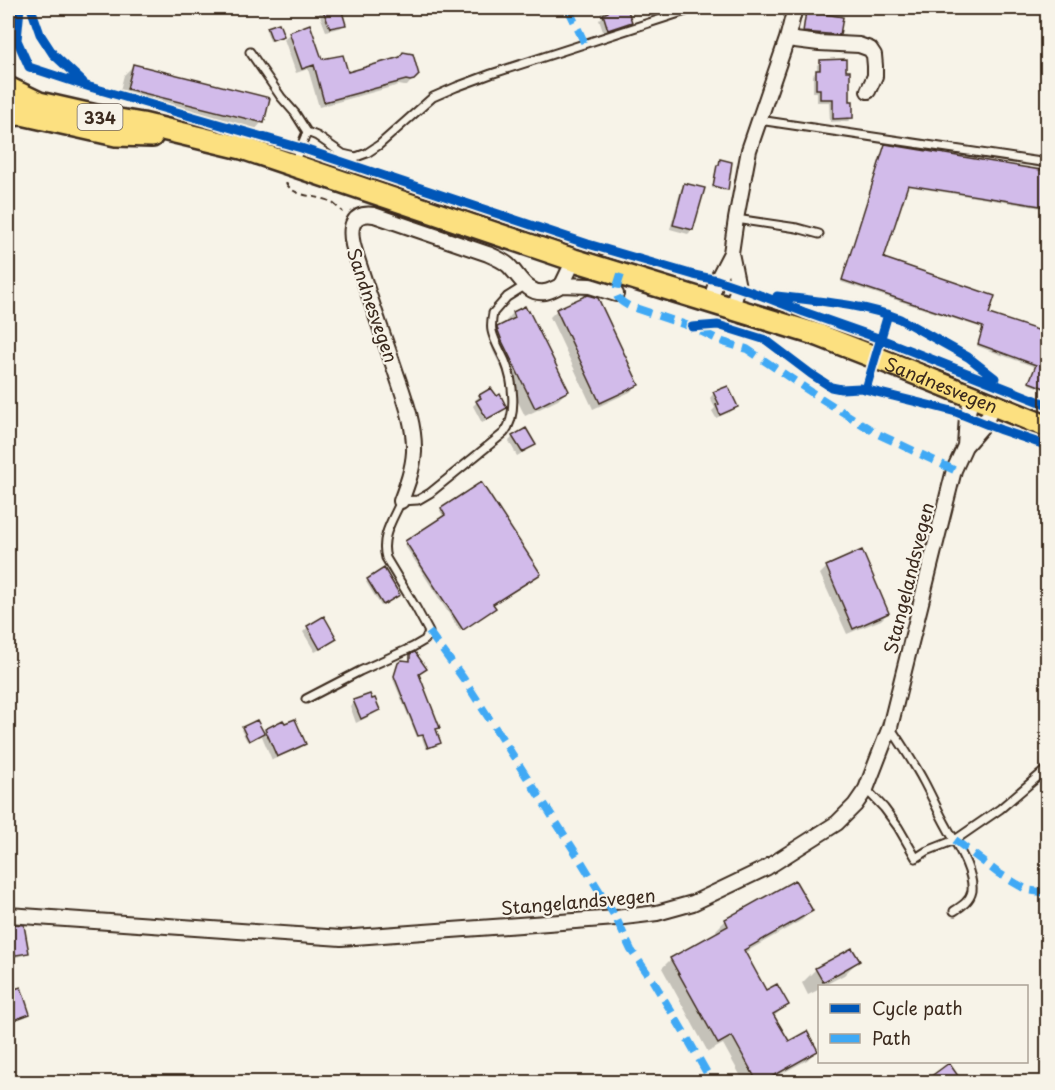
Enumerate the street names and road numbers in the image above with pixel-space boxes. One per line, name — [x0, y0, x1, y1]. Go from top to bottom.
road number: 334 — [78, 104, 122, 130]
street label: Sandnesvegen — [341, 244, 405, 366]
street label: Sandnesvegen — [881, 349, 1002, 419]
street label: Stangelandsvegen — [876, 499, 940, 657]
street label: Stangelandsvegen — [500, 881, 656, 921]

